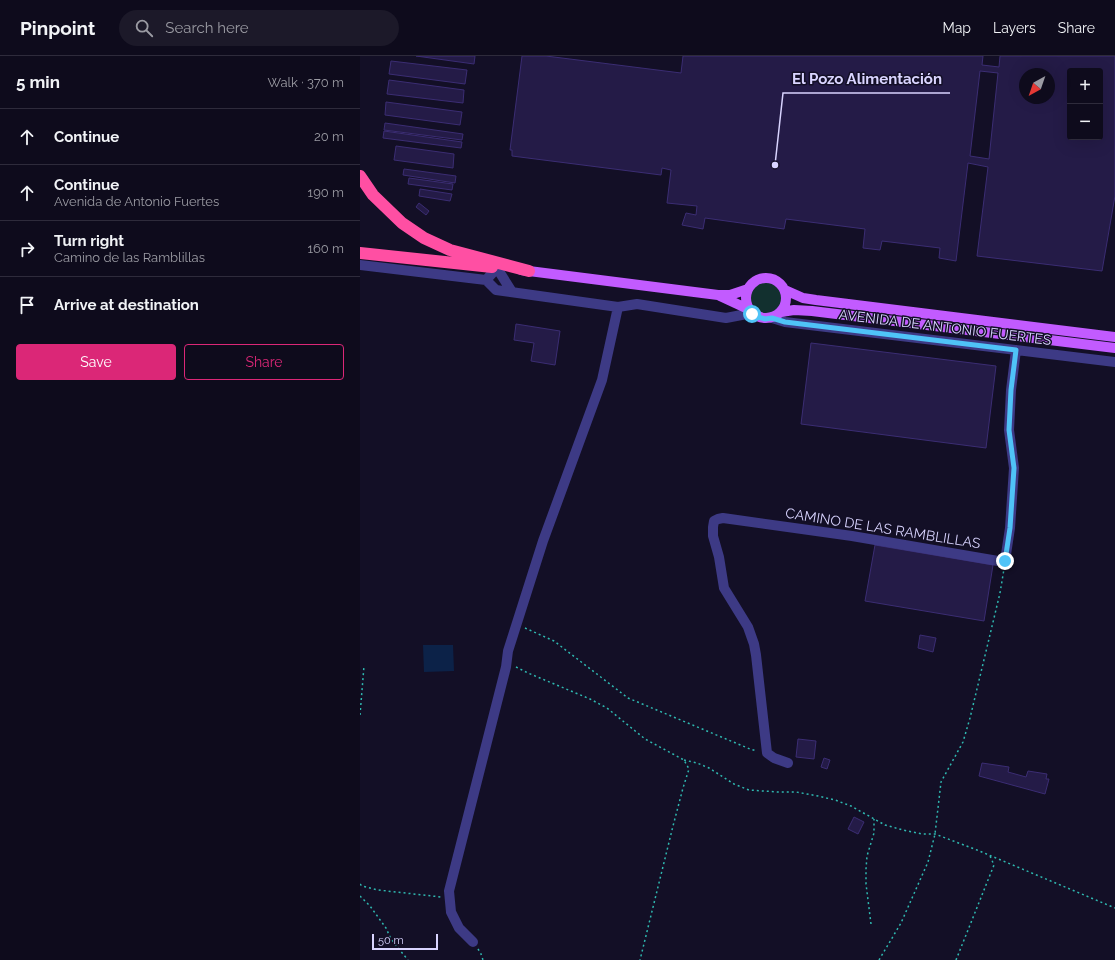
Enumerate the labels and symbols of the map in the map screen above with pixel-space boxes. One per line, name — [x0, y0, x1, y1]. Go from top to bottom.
callout: El Pozo Alimentación — [783, 66, 950, 93]
north arrow — [1019, 68, 1055, 104]
text: El Pozo Alimentación — [792, 70, 942, 88]
route start — [743, 305, 761, 323]
street label: AVENIDA DE ANTONIO FUERTES — [838, 306, 1053, 348]
street label: CAMINO DE LAS RAMBLILLAS — [784, 505, 982, 551]
route end — [996, 552, 1014, 570]
scale bar — [372, 932, 438, 951]

